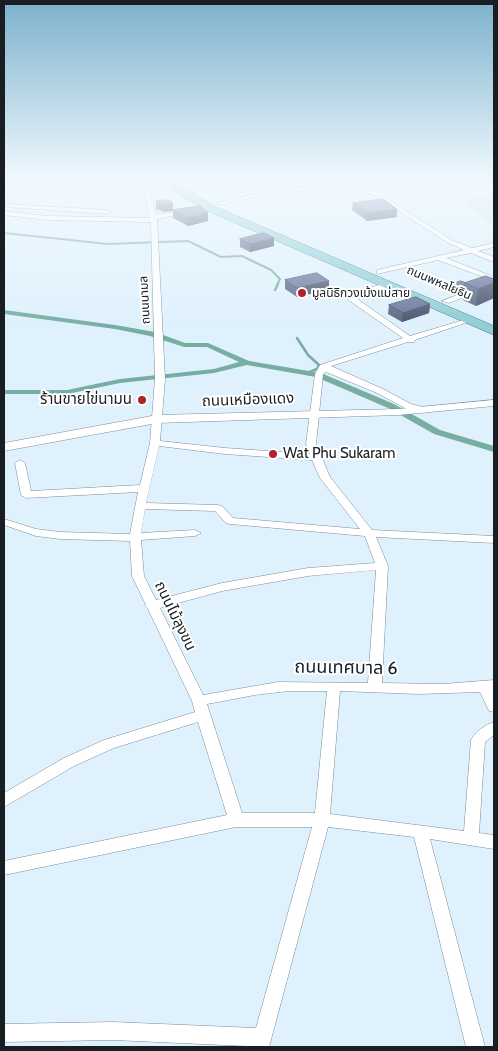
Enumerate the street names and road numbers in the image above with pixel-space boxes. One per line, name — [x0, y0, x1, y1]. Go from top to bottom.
street label: ถนนพหลโยธิน — [405, 263, 473, 303]
street label: ถนนนามล — [137, 275, 153, 325]
street label: ถนนเหมืองแดง — [202, 389, 294, 411]
street label: ถนนไม้ลุงขน — [150, 578, 200, 654]
street label: ถนนเทศบาล 6 — [294, 656, 398, 680]

